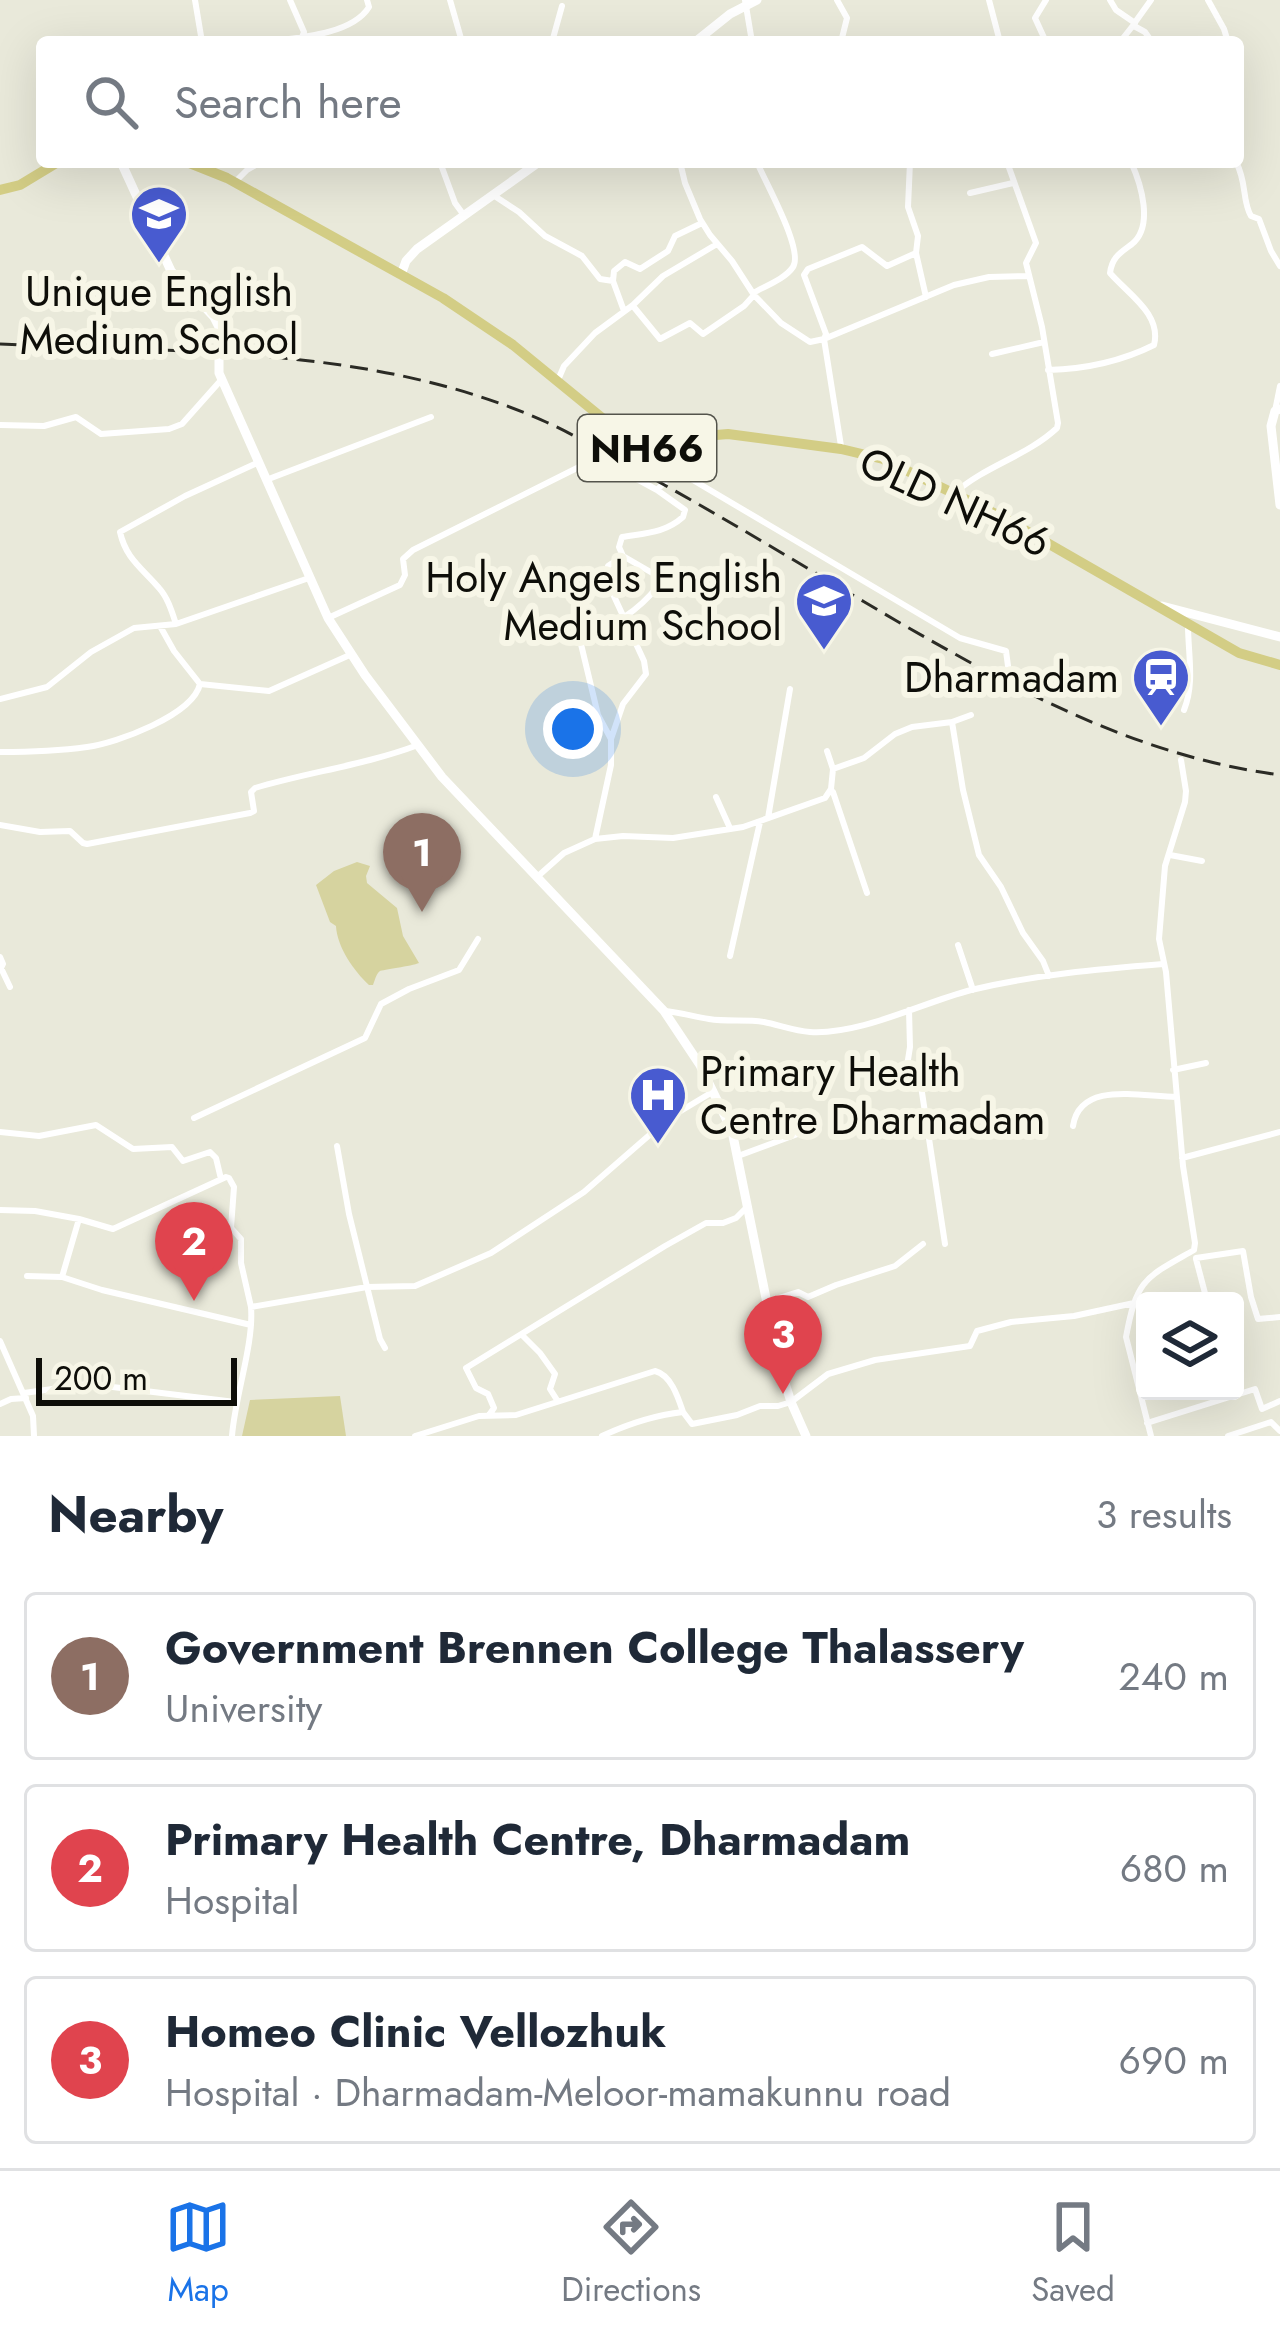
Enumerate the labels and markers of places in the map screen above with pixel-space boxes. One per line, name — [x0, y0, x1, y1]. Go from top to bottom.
school or university icon: Unique English Medium School — [128, 183, 190, 265]
place label: Unique English Medium School — [20, 261, 298, 370]
place label: Holy Angels English Medium School — [425, 547, 782, 656]
school or university icon: Holy Angels English Medium School — [793, 570, 855, 652]
station icon: Dharmadam — [1130, 646, 1192, 728]
place label: Dharmadam — [904, 647, 1119, 708]
pin: 1 — [383, 813, 461, 912]
place label: Primary Health Centre Dharmadam — [700, 1041, 1046, 1150]
hospital icon: Primary Health Centre Dharmadam — [627, 1064, 689, 1146]
pin: 2 — [155, 1202, 233, 1301]
pin: 3 — [744, 1295, 822, 1394]

